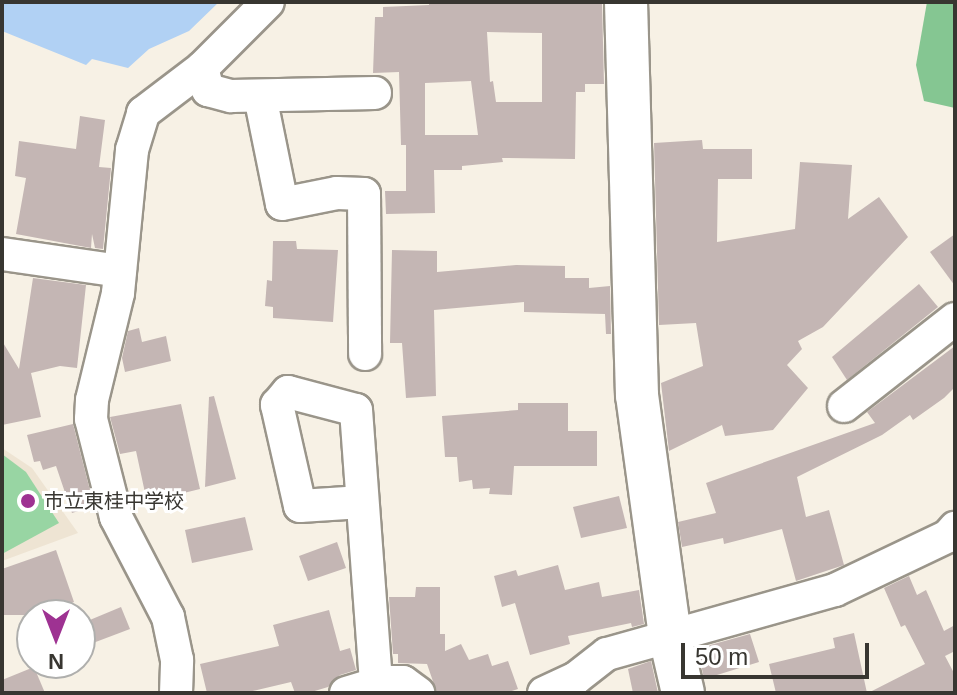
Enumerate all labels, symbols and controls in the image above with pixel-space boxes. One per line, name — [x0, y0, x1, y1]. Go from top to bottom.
place label: 市立東桂中学校 — [44, 489, 184, 513]
marker: 市立東桂中学校 — [19, 492, 37, 510]
north arrow — [16, 599, 96, 679]
scale bar — [685, 627, 873, 677]
text: 50 m — [695, 643, 748, 670]
text: N — [48, 649, 64, 674]

